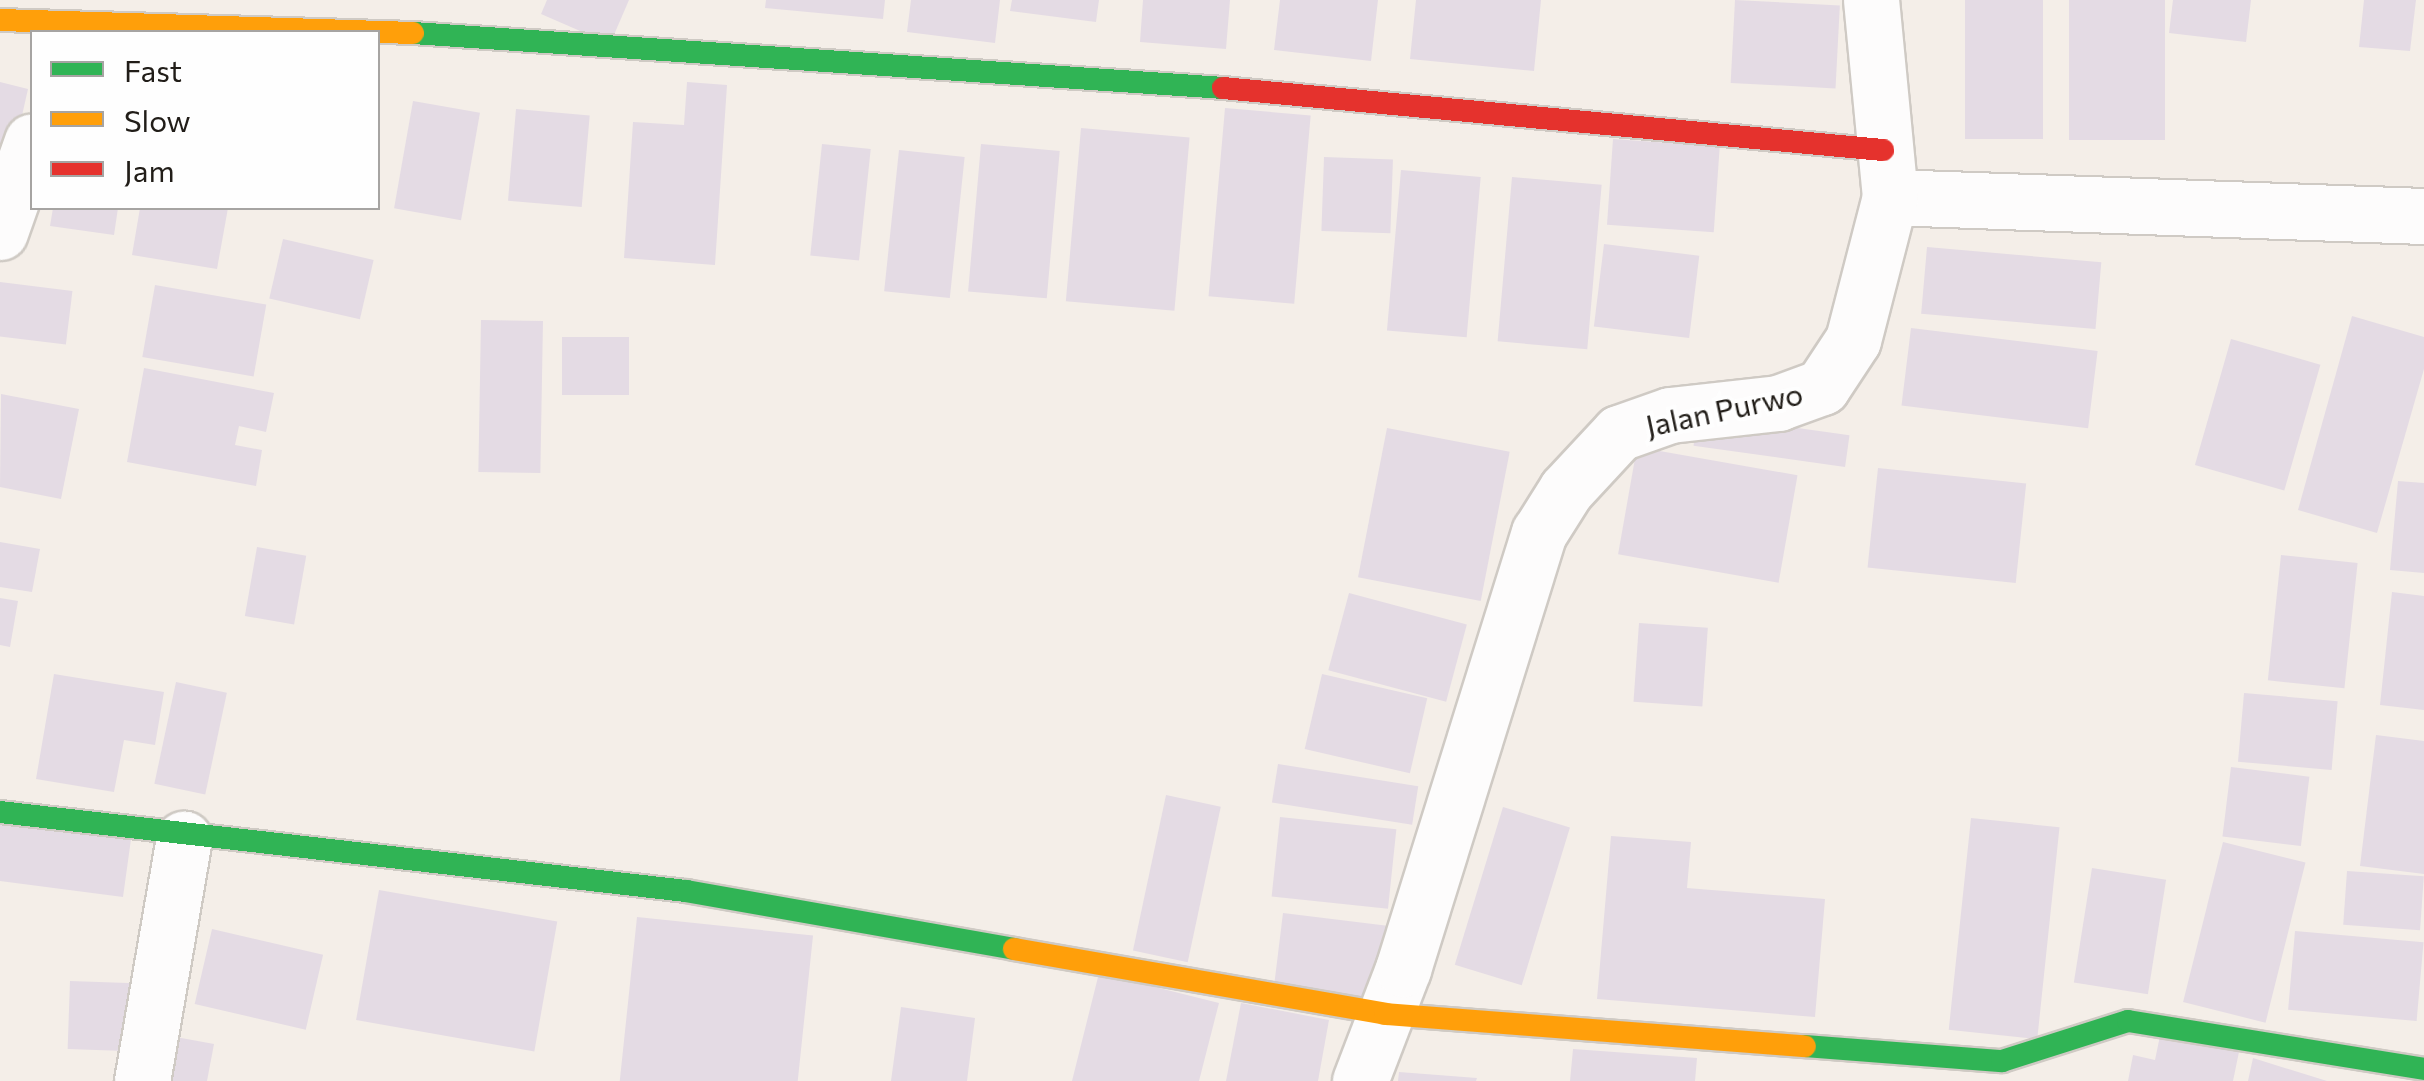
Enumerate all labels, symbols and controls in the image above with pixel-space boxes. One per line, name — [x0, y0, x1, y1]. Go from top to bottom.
legend — [30, 30, 380, 210]
text: Fast — [124, 51, 182, 88]
text: Slow — [124, 101, 191, 138]
text: Jam — [124, 151, 175, 188]
street label: Jalan Purwo — [1642, 375, 1806, 443]

